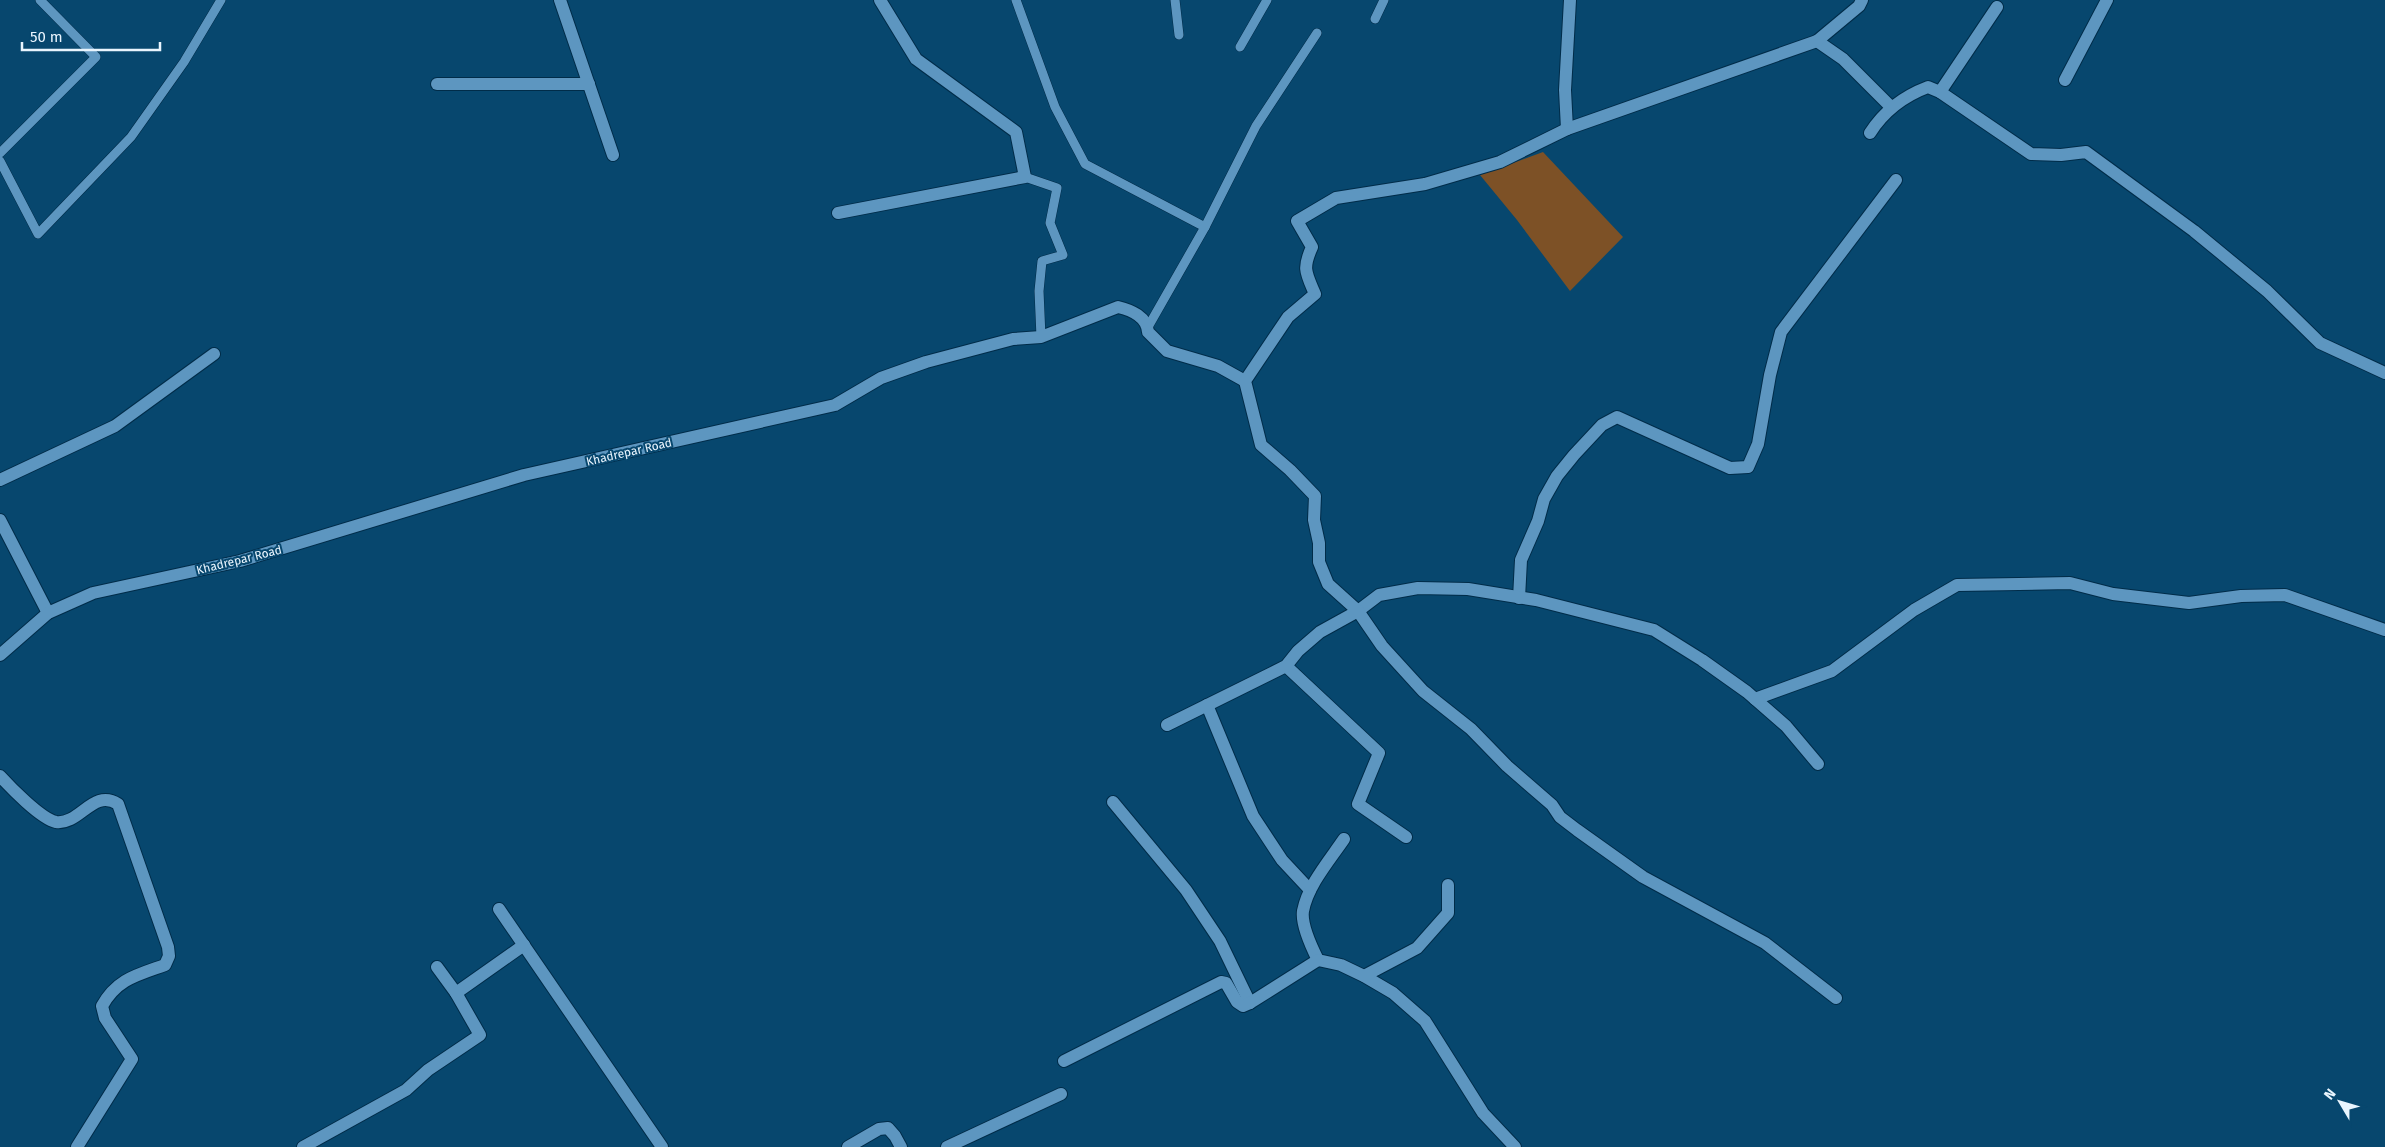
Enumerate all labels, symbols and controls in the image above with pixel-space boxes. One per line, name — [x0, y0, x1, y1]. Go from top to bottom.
scale bar — [22, 20, 160, 52]
text: 50 m — [30, 28, 63, 46]
street label: Khadrepar Road — [585, 435, 673, 469]
street label: Khadrepar Road — [195, 543, 283, 577]
north arrow — [2315, 1077, 2365, 1127]
text: N — [2321, 1085, 2340, 1103]

